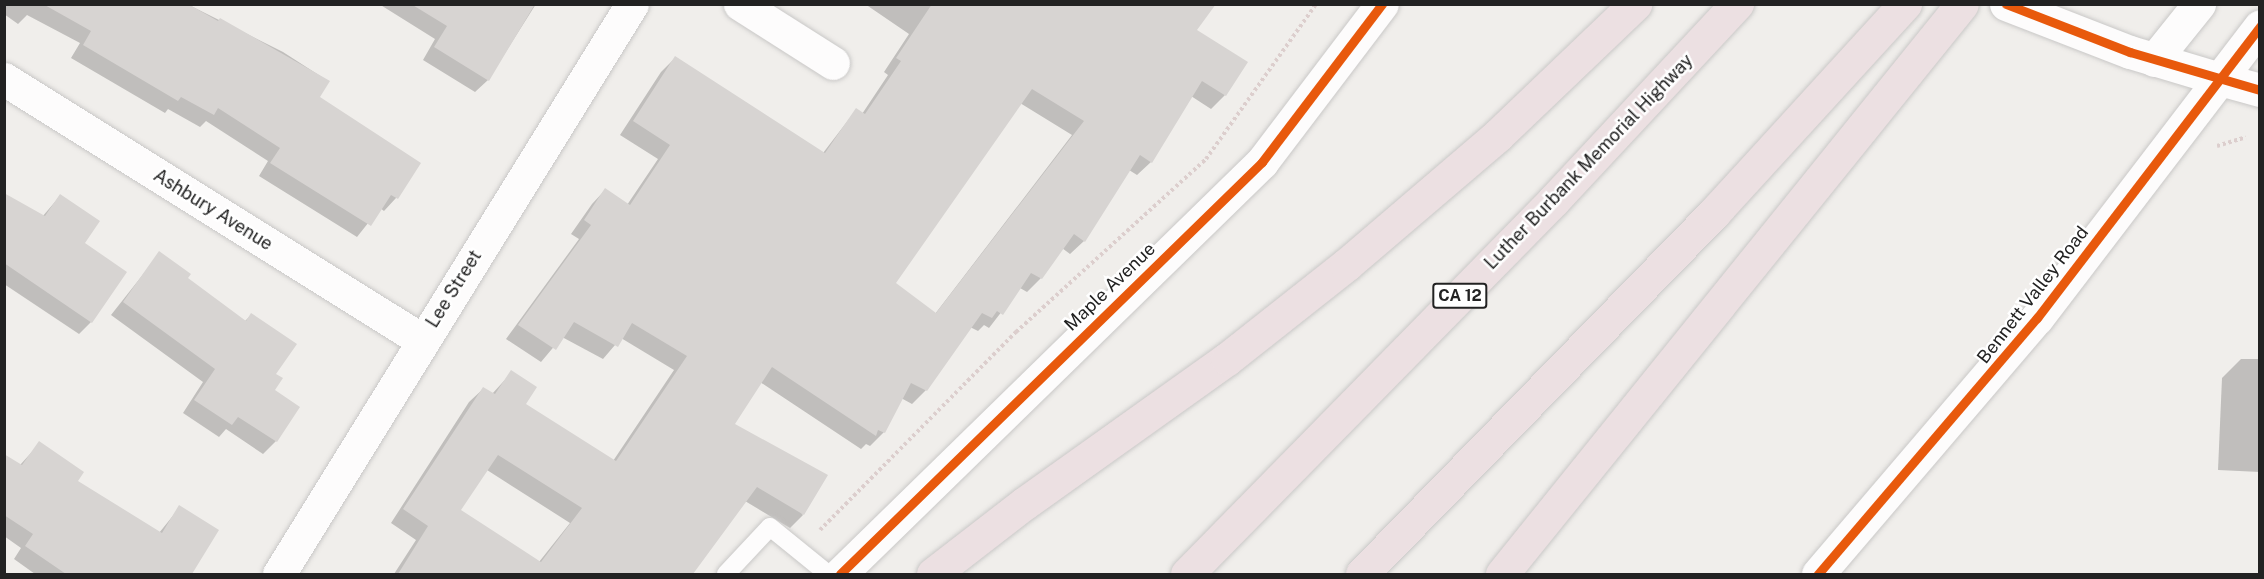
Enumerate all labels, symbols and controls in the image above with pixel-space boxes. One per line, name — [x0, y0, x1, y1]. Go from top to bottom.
street label: Luther Burbank Memorial Highway — [1480, 50, 1698, 274]
street label: Ashbury Avenue — [149, 165, 277, 255]
street label: Bennett Valley Road — [1973, 222, 2093, 368]
street label: Maple Avenue — [1060, 238, 1160, 336]
street label: Lee Street — [422, 246, 486, 332]
road number: CA 12 — [1432, 283, 1488, 309]

